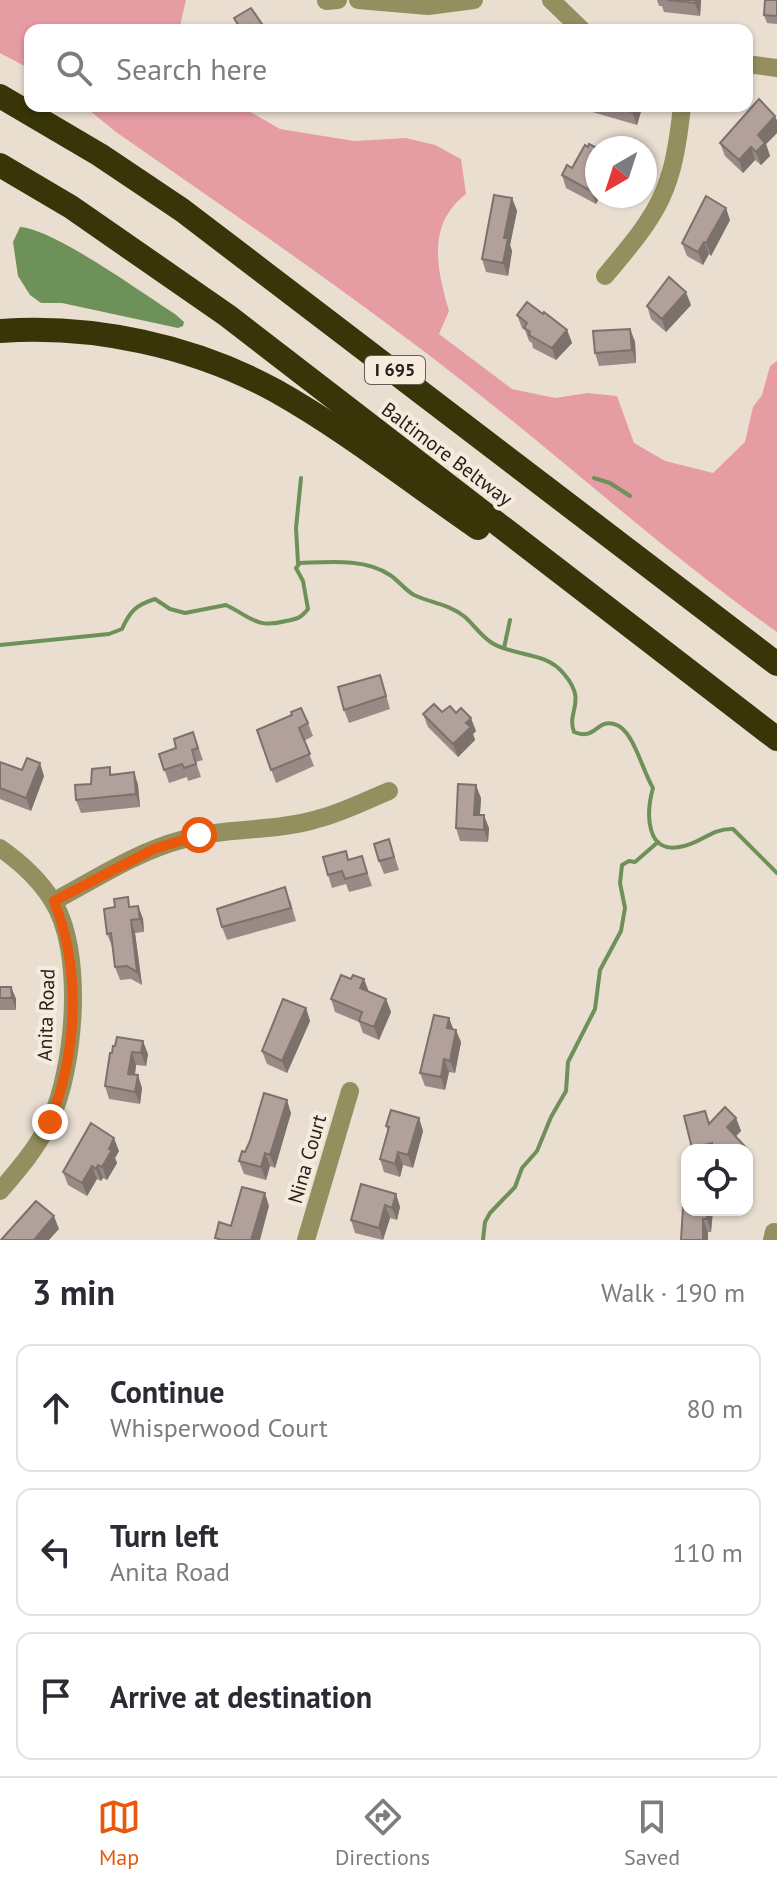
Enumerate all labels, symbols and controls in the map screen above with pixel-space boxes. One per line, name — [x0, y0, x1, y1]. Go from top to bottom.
search box — [24, 24, 753, 112]
icon: search — [52, 46, 96, 90]
text: Search here — [116, 49, 267, 88]
north arrow — [585, 136, 657, 208]
road number: I 695 — [365, 356, 425, 384]
street label: Baltimore Beltway — [376, 396, 518, 512]
route start — [181, 817, 217, 853]
street label: Anita Road — [31, 968, 61, 1062]
route end — [32, 1104, 68, 1140]
street label: Nina Court — [282, 1111, 332, 1207]
map controls — [681, 1144, 753, 1216]
button: locate — [681, 1144, 753, 1216]
text: 3 min — [32, 1270, 115, 1314]
text: Walk · 190 m — [601, 1276, 745, 1309]
text: Continue — [110, 1372, 224, 1411]
icon: ahead — [34, 1386, 78, 1430]
text: 80 m — [687, 1392, 743, 1425]
text: Whisperwood Court — [110, 1411, 328, 1444]
text: Turn left — [110, 1516, 218, 1555]
icon: left — [34, 1530, 78, 1574]
text: 110 m — [672, 1536, 743, 1569]
text: Anita Road — [110, 1555, 230, 1588]
icon: arrive — [34, 1674, 78, 1718]
text: Arrive at destination — [110, 1677, 372, 1716]
tab: Map — [97, 1795, 141, 1871]
tab: Directions — [335, 1795, 430, 1871]
tab: Saved — [624, 1795, 680, 1871]

